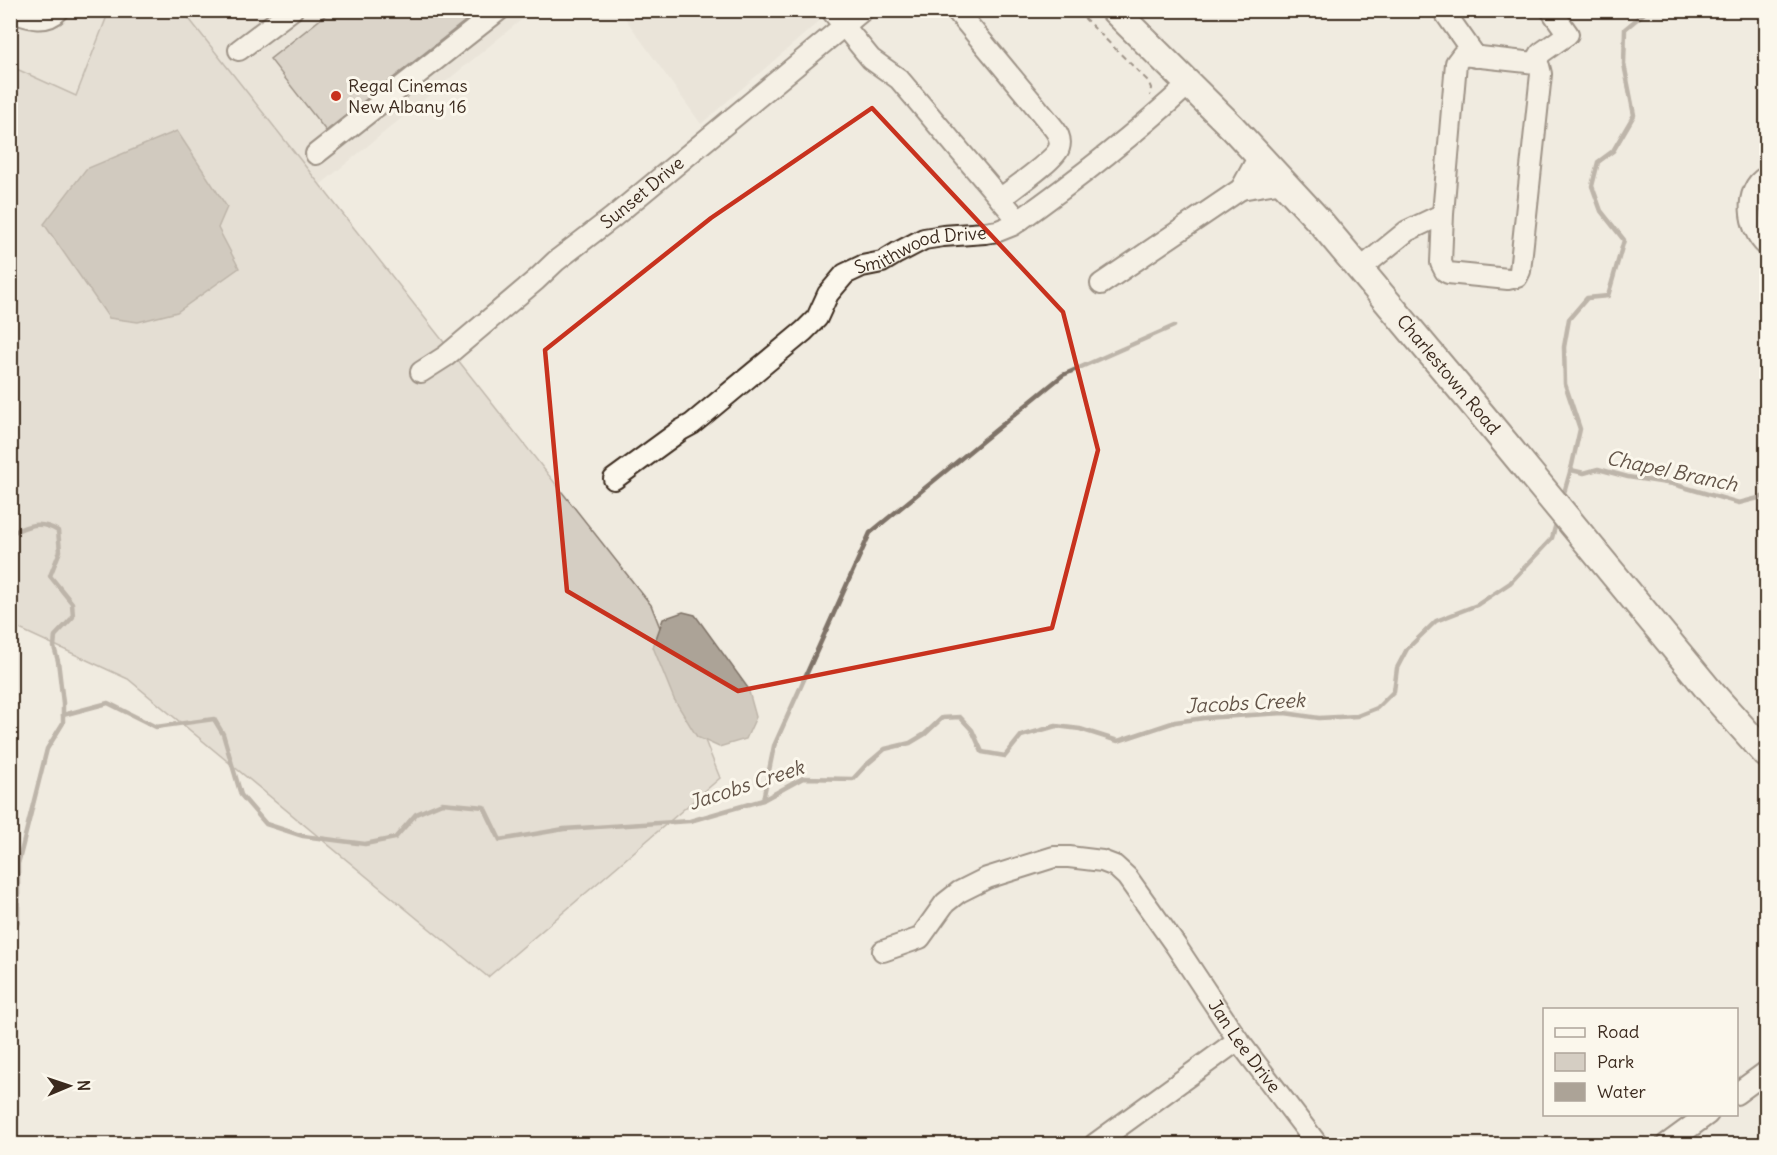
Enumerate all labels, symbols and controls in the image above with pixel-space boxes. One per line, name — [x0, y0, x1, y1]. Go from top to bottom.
place label: Regal Cinemas New Albany 16 — [348, 74, 468, 118]
marker: Regal Cinemas New Albany 16 — [329, 89, 343, 103]
street label: Sunset Drive — [595, 151, 689, 234]
street label: Smithwood Drive — [851, 221, 987, 279]
street label: Charlestown Road — [1392, 310, 1506, 439]
water label: Chapel Branch — [1604, 444, 1740, 497]
water label: Jacobs Creek — [1184, 687, 1307, 718]
water label: Jacobs Creek — [685, 754, 808, 815]
street label: Jan Lee Drive — [1203, 995, 1286, 1097]
legend — [1543, 1008, 1738, 1116]
text: Road — [1597, 1020, 1640, 1043]
text: Park — [1597, 1050, 1634, 1073]
north arrow — [39, 1056, 99, 1116]
text: N — [74, 1080, 94, 1091]
text: Water — [1597, 1080, 1647, 1103]

